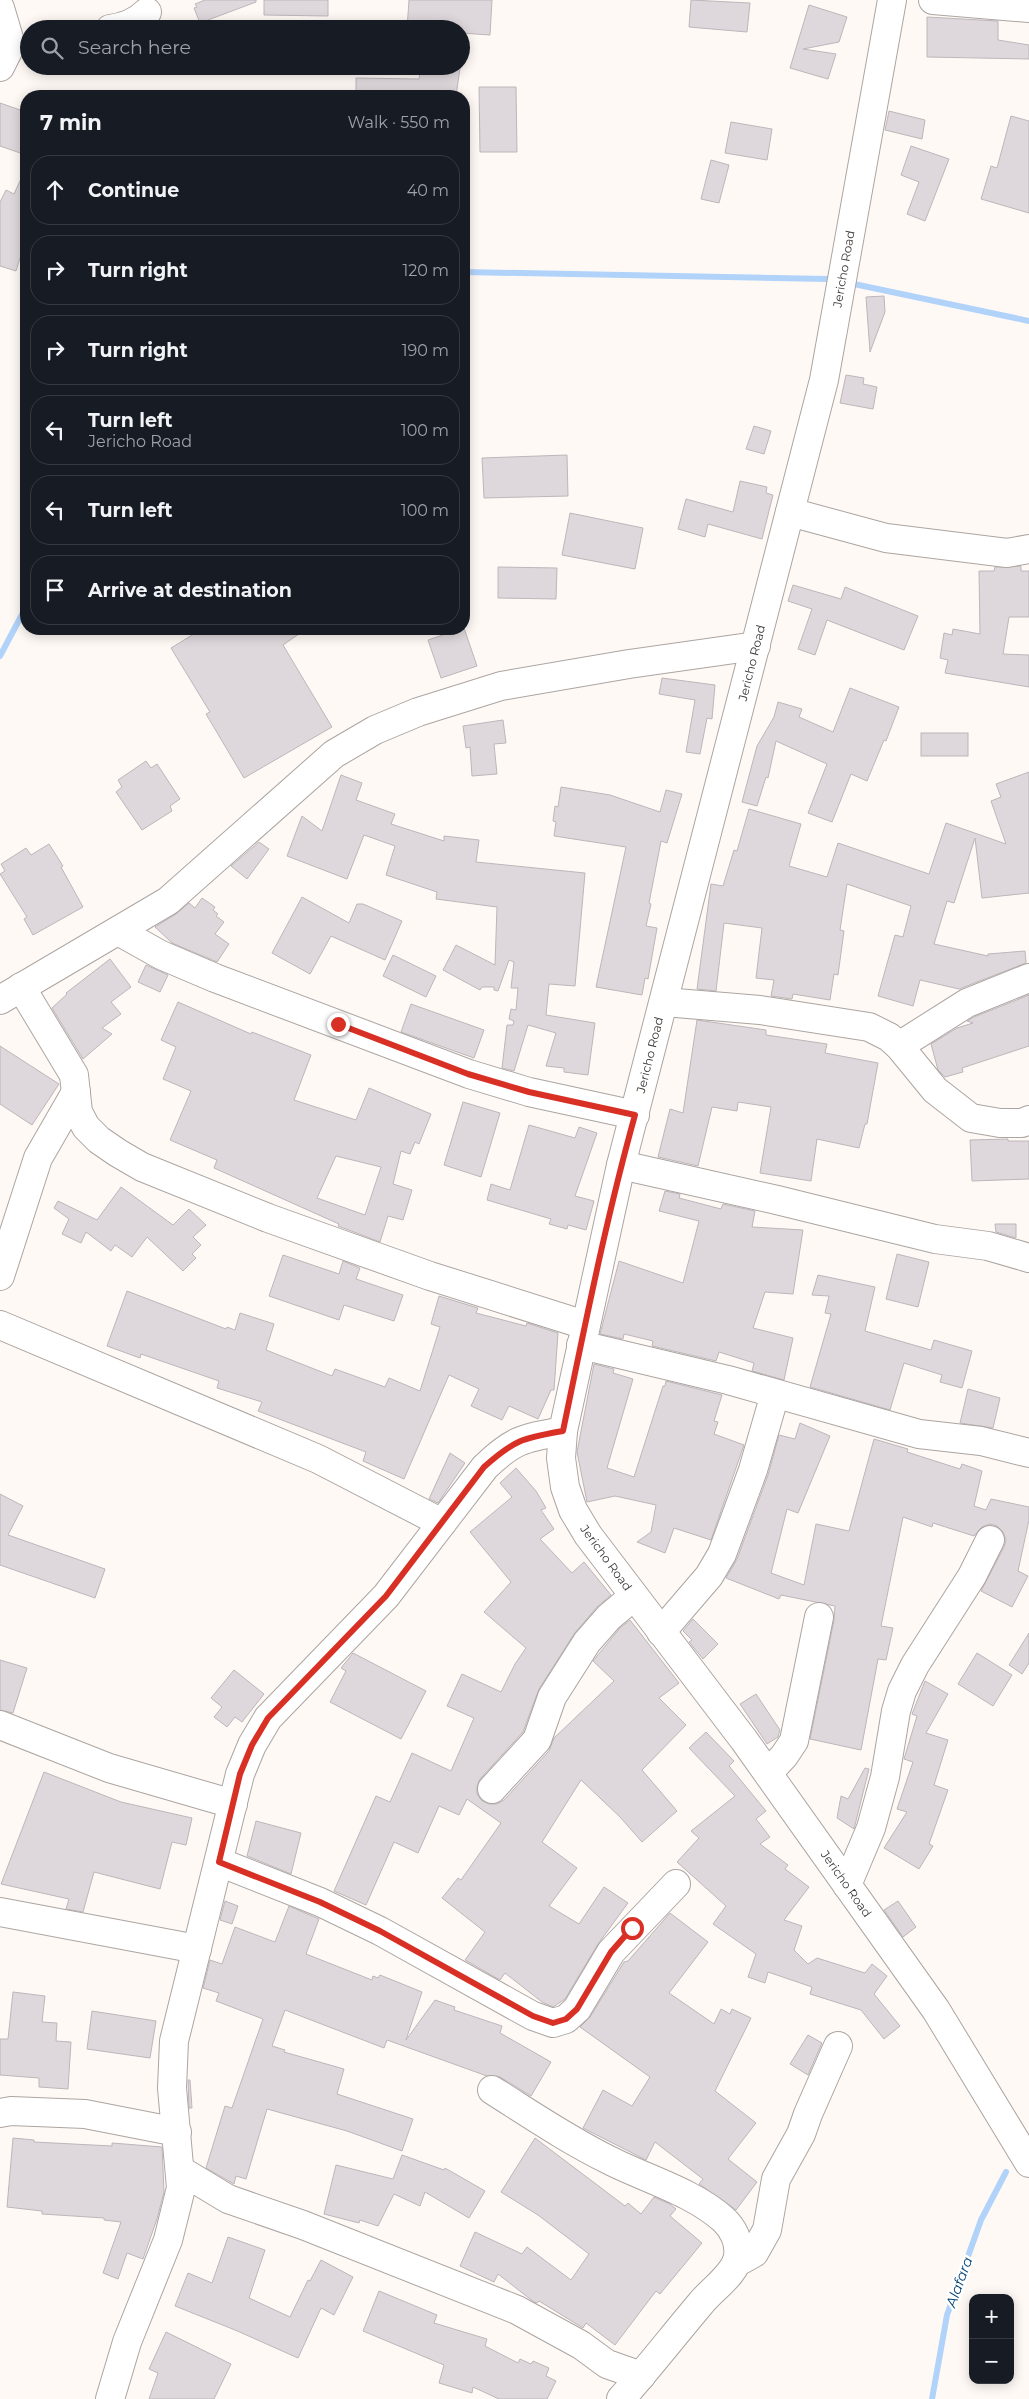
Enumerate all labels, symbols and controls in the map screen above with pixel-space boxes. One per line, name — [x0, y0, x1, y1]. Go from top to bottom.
search box — [20, 20, 470, 75]
icon: search — [38, 34, 66, 62]
text: Search here — [78, 36, 191, 59]
text: 7 min — [40, 110, 102, 135]
text: Walk · 550 m — [348, 113, 450, 132]
icon: ahead — [41, 176, 69, 204]
text: Continue — [88, 179, 179, 202]
text: 40 m — [407, 181, 449, 200]
street label: Jericho Road — [829, 229, 858, 310]
icon: right — [41, 256, 69, 284]
text: Turn right — [88, 259, 188, 282]
text: 120 m — [402, 261, 449, 280]
icon: right — [41, 336, 69, 364]
text: Turn right — [88, 339, 188, 362]
text: 190 m — [402, 341, 449, 360]
text: Turn left — [88, 409, 173, 432]
icon: left — [41, 416, 69, 444]
text: 100 m — [401, 421, 449, 440]
text: Jericho Road — [88, 432, 192, 451]
icon: left — [41, 496, 69, 524]
text: Turn left — [88, 499, 173, 522]
text: 100 m — [401, 501, 449, 520]
icon: arrive — [41, 576, 69, 604]
text: Arrive at destination — [88, 579, 292, 602]
street label: Jericho Road — [735, 623, 768, 704]
route end — [327, 1013, 350, 1036]
street label: Jericho Road — [633, 1015, 666, 1096]
street label: Jericho Road — [577, 1521, 635, 1594]
street label: Jericho Road — [817, 1847, 875, 1920]
route start — [621, 1917, 644, 1940]
water label: Alafara — [941, 2254, 976, 2311]
map controls — [969, 2294, 1014, 2384]
button: + — [969, 2294, 1014, 2339]
button: − — [969, 2339, 1014, 2384]

